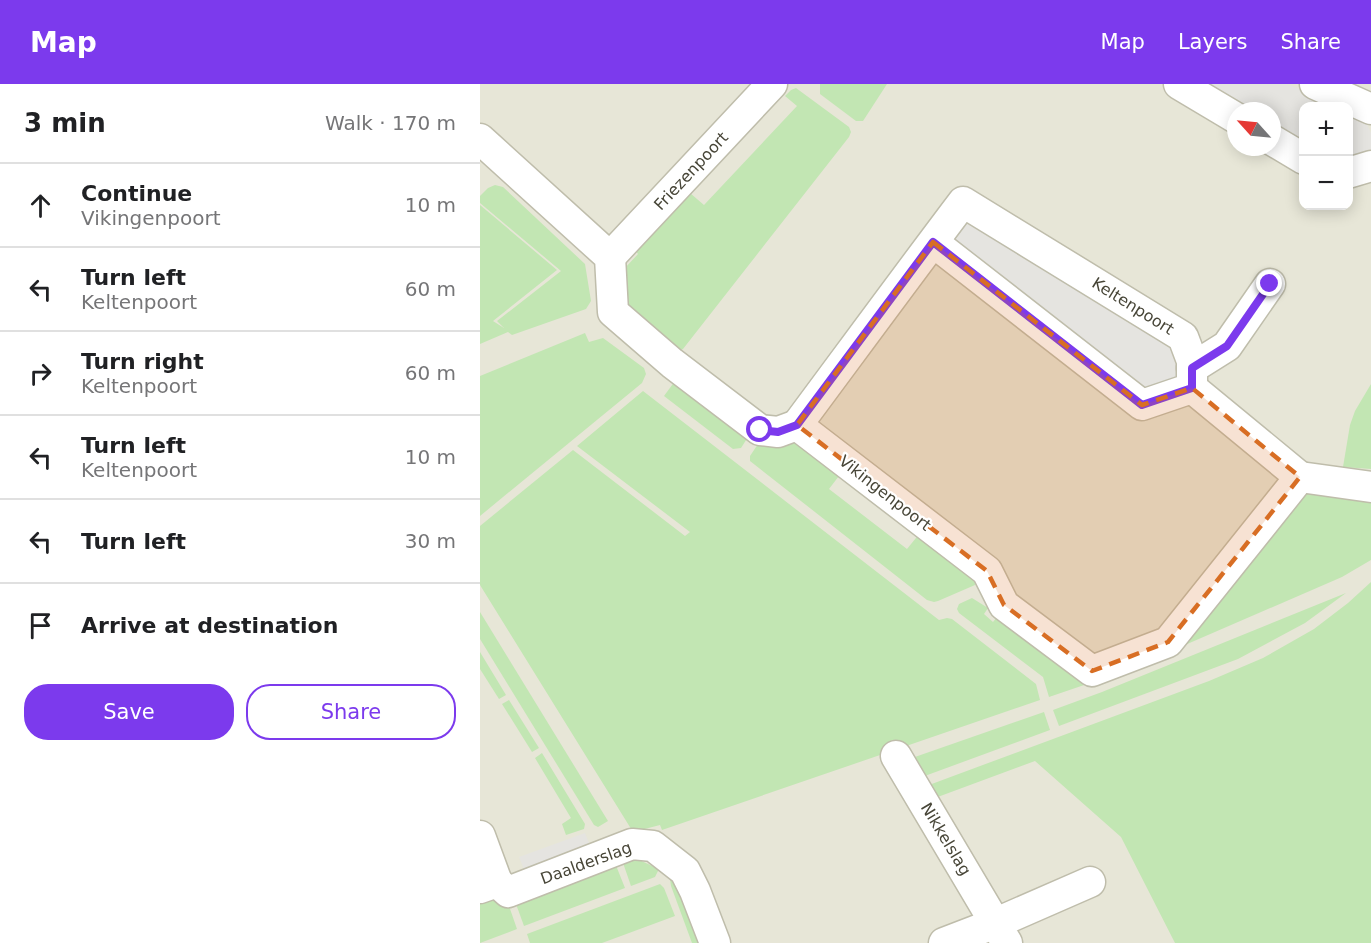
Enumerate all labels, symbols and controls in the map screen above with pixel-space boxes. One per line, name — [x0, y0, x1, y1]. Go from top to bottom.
text: Map — [30, 26, 97, 59]
text: Map — [1101, 30, 1145, 54]
text: Layers — [1178, 30, 1247, 54]
text: Share — [1280, 30, 1341, 54]
north arrow — [1227, 102, 1281, 156]
map controls — [1299, 102, 1353, 210]
button: + — [1299, 102, 1353, 156]
text: 3 min — [24, 108, 106, 138]
text: Walk · 170 m — [325, 111, 456, 135]
street label: Friezenpoort — [650, 128, 732, 214]
button: − — [1299, 156, 1353, 210]
text: Continue — [81, 181, 192, 206]
icon: ahead — [24, 189, 57, 222]
text: 10 m — [405, 193, 456, 217]
text: Vikingenpoort — [81, 206, 221, 230]
text: Turn left — [81, 265, 186, 290]
route end — [1256, 270, 1282, 296]
icon: left — [24, 273, 57, 306]
street label: Keltenpoort — [1089, 273, 1177, 339]
text: 60 m — [405, 277, 456, 301]
text: Keltenpoort — [81, 290, 197, 314]
text: Turn right — [81, 349, 204, 374]
icon: right — [24, 357, 57, 390]
text: 60 m — [405, 361, 456, 385]
text: Keltenpoort — [81, 374, 197, 398]
route start — [746, 416, 772, 442]
text: Turn left — [81, 433, 186, 458]
icon: left — [24, 441, 57, 474]
text: 10 m — [405, 445, 456, 469]
street label: Vikingenpoort — [835, 451, 935, 535]
text: Keltenpoort — [81, 458, 197, 482]
icon: left — [24, 525, 57, 558]
text: Turn left — [81, 529, 186, 554]
text: 30 m — [405, 529, 456, 553]
icon: arrive — [24, 609, 57, 642]
text: Arrive at destination — [81, 613, 338, 638]
button: Save — [24, 684, 234, 740]
button: Share — [246, 684, 456, 740]
street label: Nikkelslag — [917, 799, 975, 879]
street label: Daalderslag — [538, 838, 634, 888]

